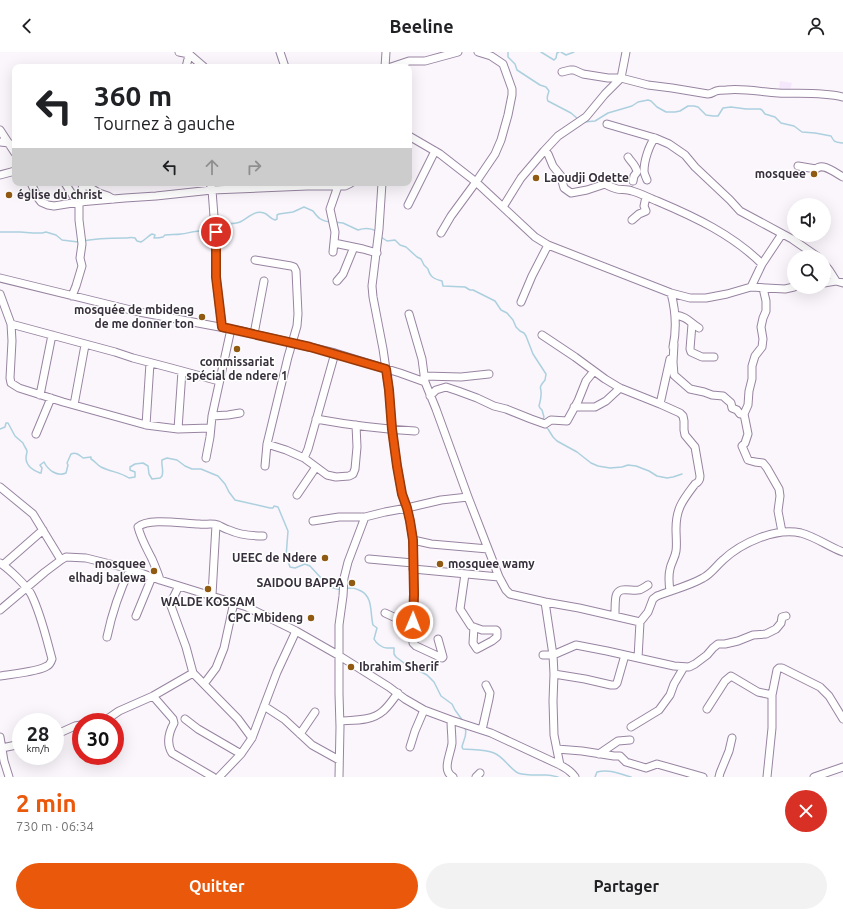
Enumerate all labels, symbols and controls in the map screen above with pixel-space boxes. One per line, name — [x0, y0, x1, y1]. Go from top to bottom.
icon: back — [16, 15, 38, 37]
icon: person — [805, 15, 827, 37]
text: Beeline — [389, 16, 454, 36]
icon: left — [28, 80, 80, 132]
text: 360 m — [94, 80, 172, 111]
text: Tournez à gauche — [94, 113, 235, 133]
icon: left — [159, 156, 181, 178]
icon: ahead — [201, 156, 223, 178]
icon: right — [243, 156, 265, 178]
place label: mosquee — [755, 167, 806, 180]
marker: mosquee — [809, 169, 819, 179]
place label: Laoudji Odette — [544, 171, 629, 184]
marker: Laoudji Odette — [531, 173, 541, 183]
place label: église du christ — [17, 188, 102, 201]
marker: église du christ — [4, 190, 14, 200]
map controls — [787, 198, 831, 294]
button: sound — [787, 198, 831, 242]
pin — [199, 215, 233, 249]
icon: arrive — [205, 221, 227, 243]
button: search — [787, 250, 831, 294]
place label: mosquée de mbideng de me donner ton — [74, 303, 194, 330]
marker: mosquée de mbideng de me donner ton — [197, 312, 207, 322]
marker: commissariat spécial de ndere 1 — [232, 344, 242, 354]
place label: commissariat spécial de ndere 1 — [186, 355, 288, 382]
place label: UEEC de Ndere — [232, 551, 317, 564]
marker: UEEC de Ndere — [320, 553, 330, 563]
place label: mosquee elhadj balewa — [68, 557, 146, 584]
place label: mosquee wamy — [448, 557, 535, 570]
marker: mosquee wamy — [435, 559, 445, 569]
marker: mosquee elhadj balewa — [149, 566, 159, 576]
place label: SAIDOU BAPPA — [256, 576, 345, 589]
marker: SAIDOU BAPPA — [347, 578, 357, 588]
marker: WALDE KOSSAM — [203, 584, 213, 594]
place label: WALDE KOSSAM — [161, 595, 255, 608]
position arrow — [392, 601, 434, 643]
place label: CPC Mbideng — [228, 611, 303, 624]
marker: CPC Mbideng — [306, 613, 316, 623]
place label: Ibrahim Sherif — [359, 660, 440, 673]
marker: Ibrahim Sherif — [346, 662, 356, 672]
speed limit sign: 30 — [72, 713, 124, 765]
text: 28 — [27, 722, 49, 745]
text: km/h — [26, 743, 50, 754]
text: 2 min — [16, 790, 77, 817]
button: close — [785, 790, 827, 832]
text: 730 m · 06:34 — [16, 819, 94, 833]
button: Quitter — [16, 863, 418, 909]
button: Partager — [426, 863, 827, 909]

